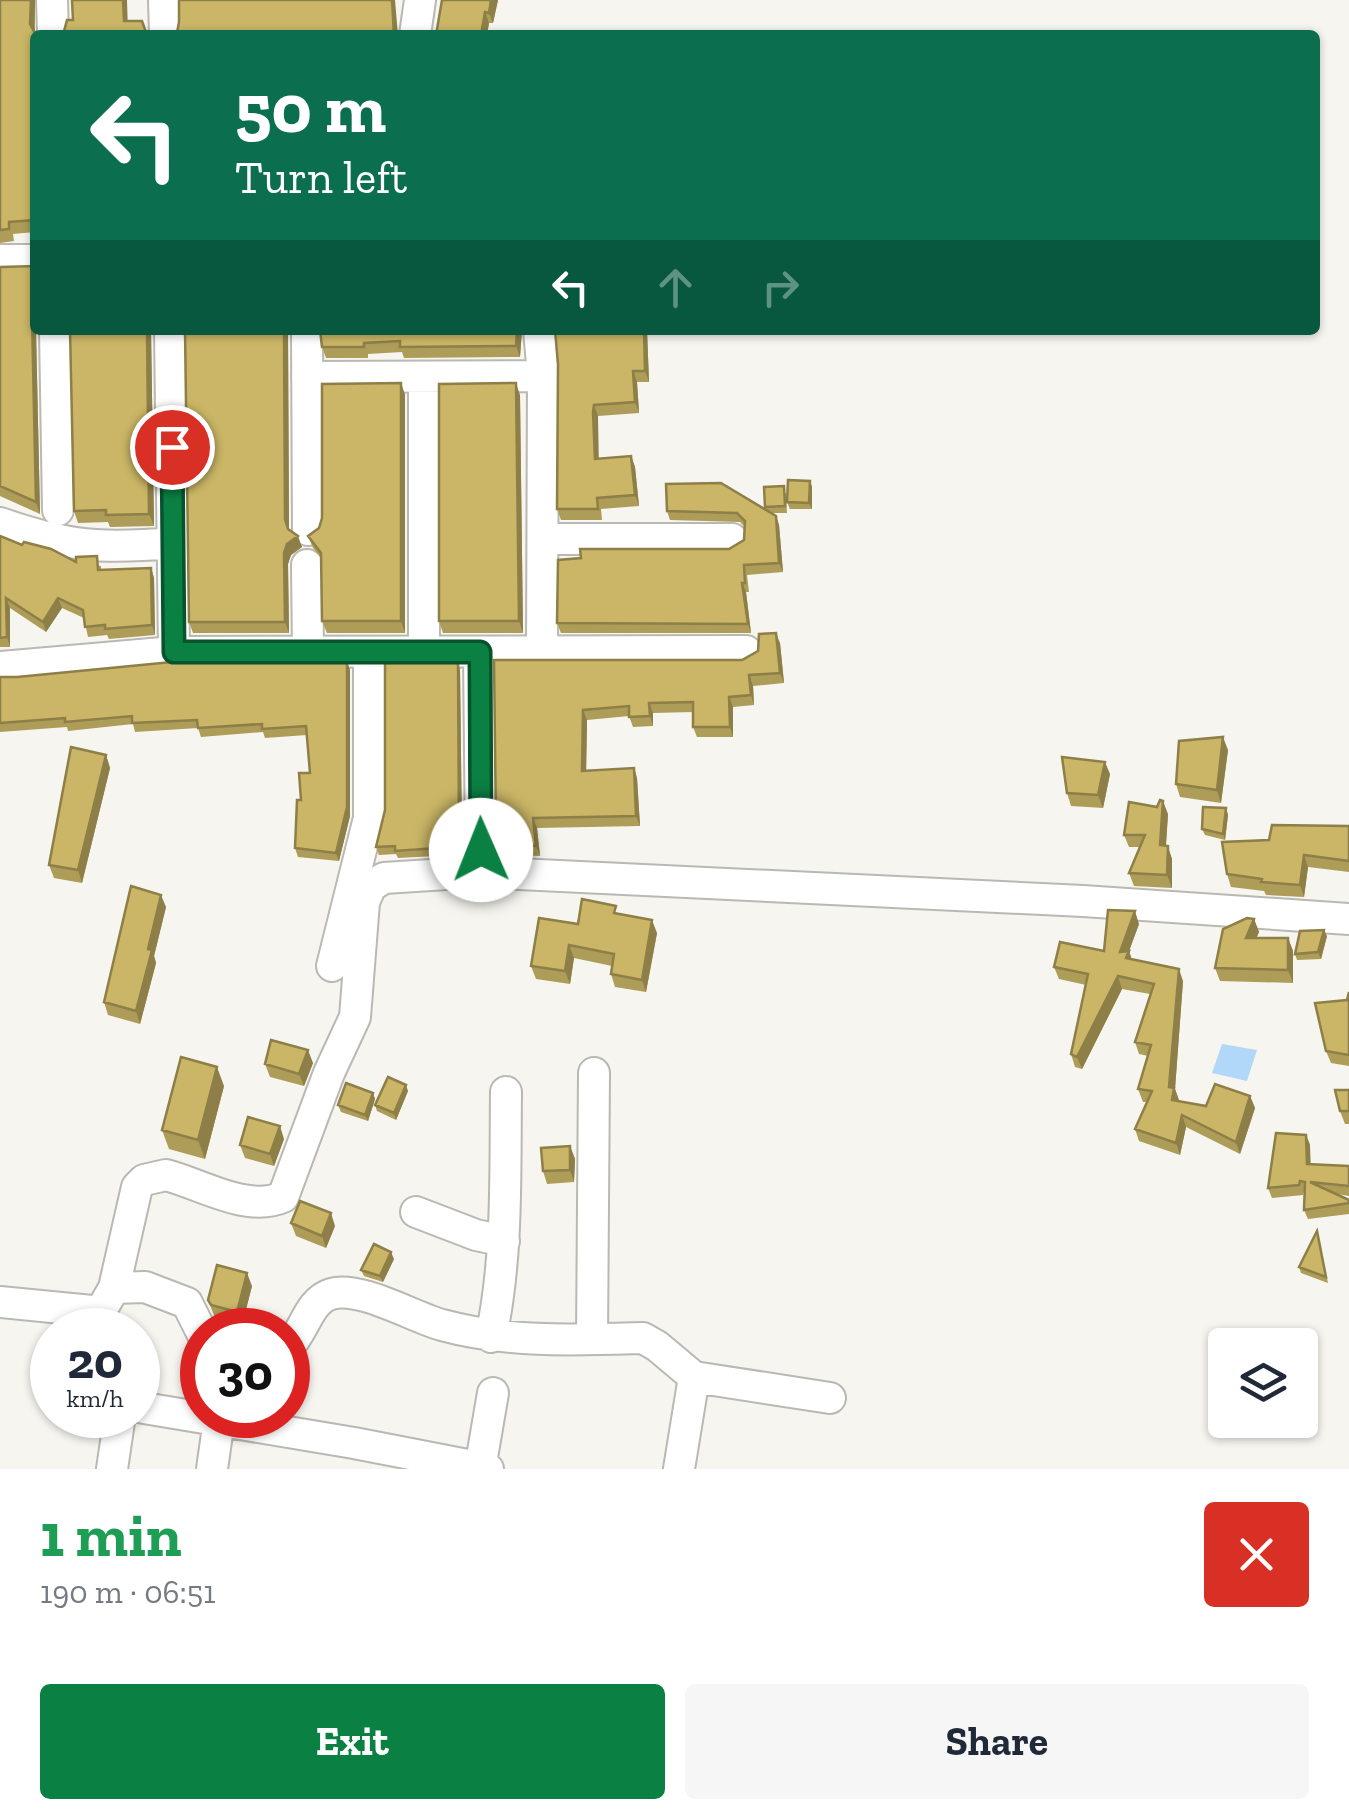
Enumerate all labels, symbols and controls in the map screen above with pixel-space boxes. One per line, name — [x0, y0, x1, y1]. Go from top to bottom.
text: 50 m — [235, 66, 386, 150]
icon: left — [70, 70, 200, 200]
text: Turn left — [235, 151, 407, 205]
icon: left — [543, 260, 598, 315]
icon: ahead — [648, 260, 703, 315]
icon: right — [753, 260, 808, 315]
pin — [130, 405, 215, 490]
icon: arrive — [145, 420, 200, 475]
position arrow — [429, 798, 533, 902]
speed limit sign: 30 — [180, 1308, 310, 1438]
map controls — [1208, 1328, 1318, 1438]
button: layers — [1208, 1328, 1318, 1438]
text: 20 — [67, 1331, 123, 1391]
text: km/h — [66, 1383, 124, 1413]
text: 1 min — [40, 1499, 182, 1571]
button: close — [1204, 1502, 1309, 1607]
text: 190 m · 06:51 — [40, 1573, 215, 1611]
button: Exit — [40, 1684, 665, 1799]
button: Share — [685, 1684, 1309, 1799]

